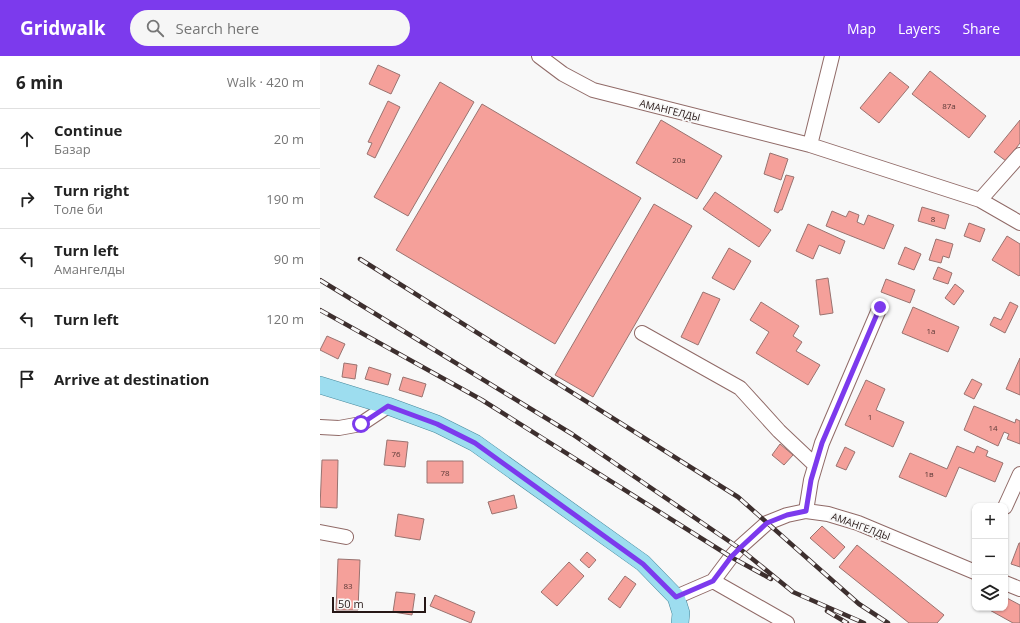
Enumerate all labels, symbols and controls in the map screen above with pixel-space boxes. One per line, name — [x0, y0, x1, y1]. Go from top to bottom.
search box — [130, 10, 410, 46]
text: Gridwalk — [20, 15, 106, 41]
icon: search — [144, 17, 166, 39]
text: Search here — [176, 18, 259, 38]
text: Map — [847, 19, 876, 38]
text: Layers — [898, 19, 940, 38]
text: Share — [962, 19, 1000, 38]
text: 6 min — [16, 71, 63, 94]
text: Walk · 420 m — [227, 73, 304, 91]
street label: АМАНГЕЛДЫ — [638, 96, 702, 124]
house number: 87а — [942, 100, 956, 111]
text: Continue — [54, 120, 122, 140]
icon: ahead — [16, 128, 38, 150]
text: 20 m — [274, 130, 304, 148]
text: Базар — [54, 140, 91, 158]
house number: 20а — [672, 154, 686, 165]
text: Turn right — [54, 180, 129, 200]
icon: right — [16, 188, 38, 210]
text: 190 m — [266, 190, 304, 208]
text: Толе би — [54, 200, 103, 218]
house number: 8 — [931, 213, 936, 224]
text: Turn left — [54, 240, 119, 260]
icon: left — [16, 248, 38, 270]
text: 90 m — [274, 250, 304, 268]
text: Амангелды — [54, 260, 125, 278]
route end — [871, 298, 889, 316]
icon: left — [16, 308, 38, 330]
text: Turn left — [54, 309, 119, 329]
text: 120 m — [266, 310, 304, 328]
house number: 1а — [926, 325, 936, 336]
icon: arrive — [16, 368, 38, 390]
text: Arrive at destination — [54, 369, 209, 389]
house number: 1 — [868, 411, 872, 422]
route start — [352, 415, 370, 433]
house number: 14 — [988, 422, 998, 433]
house number: 76 — [391, 448, 401, 459]
house number: 78 — [440, 467, 450, 478]
house number: 1в — [924, 468, 934, 479]
map controls — [972, 503, 1008, 611]
button: + — [972, 503, 1008, 539]
street label: АМАНГЕЛДЫ — [829, 509, 893, 543]
button: − — [972, 539, 1008, 575]
button: layers — [972, 575, 1008, 611]
house number: 83 — [343, 580, 353, 591]
scale bar — [332, 595, 426, 614]
text: 50 m — [338, 596, 364, 611]

